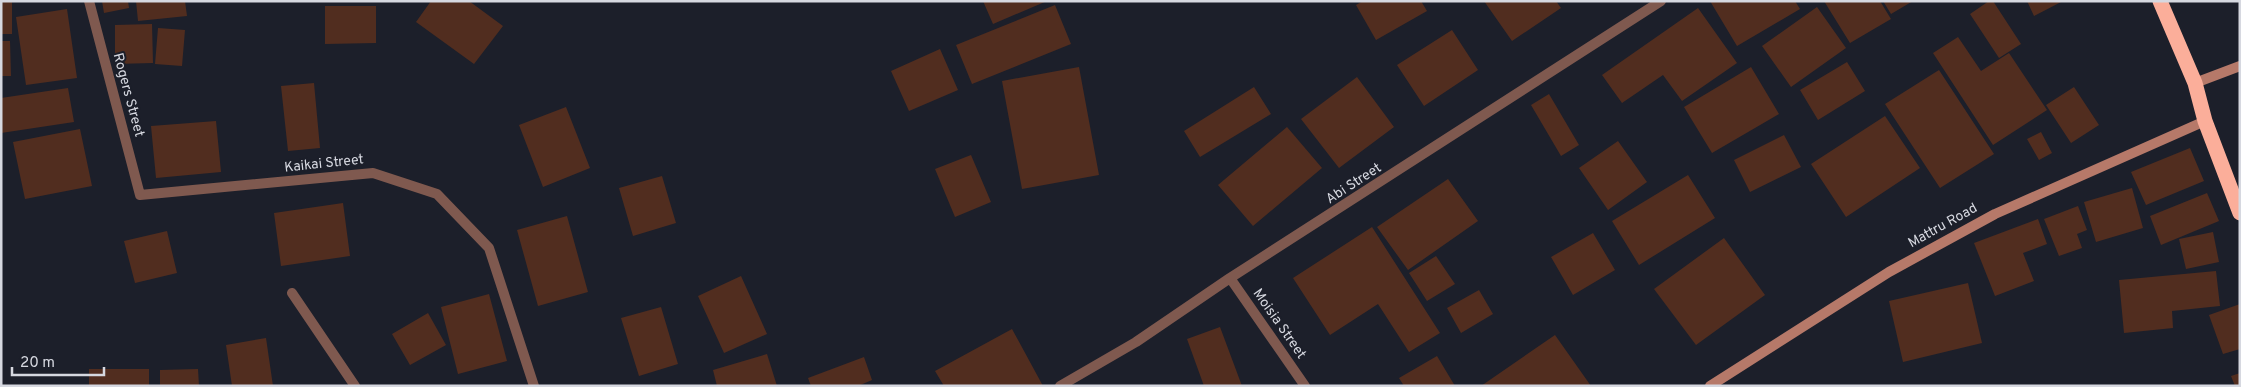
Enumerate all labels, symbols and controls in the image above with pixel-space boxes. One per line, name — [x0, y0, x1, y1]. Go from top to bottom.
street label: Rogers Street — [109, 51, 147, 139]
street label: Kaikai Street — [283, 151, 365, 177]
street label: Abi Street — [1323, 160, 1385, 208]
street label: Mattru Road — [1905, 200, 1981, 252]
street label: Moisia Street — [1249, 286, 1309, 362]
scale bar — [12, 344, 105, 376]
text: 20 m — [20, 354, 55, 373]

